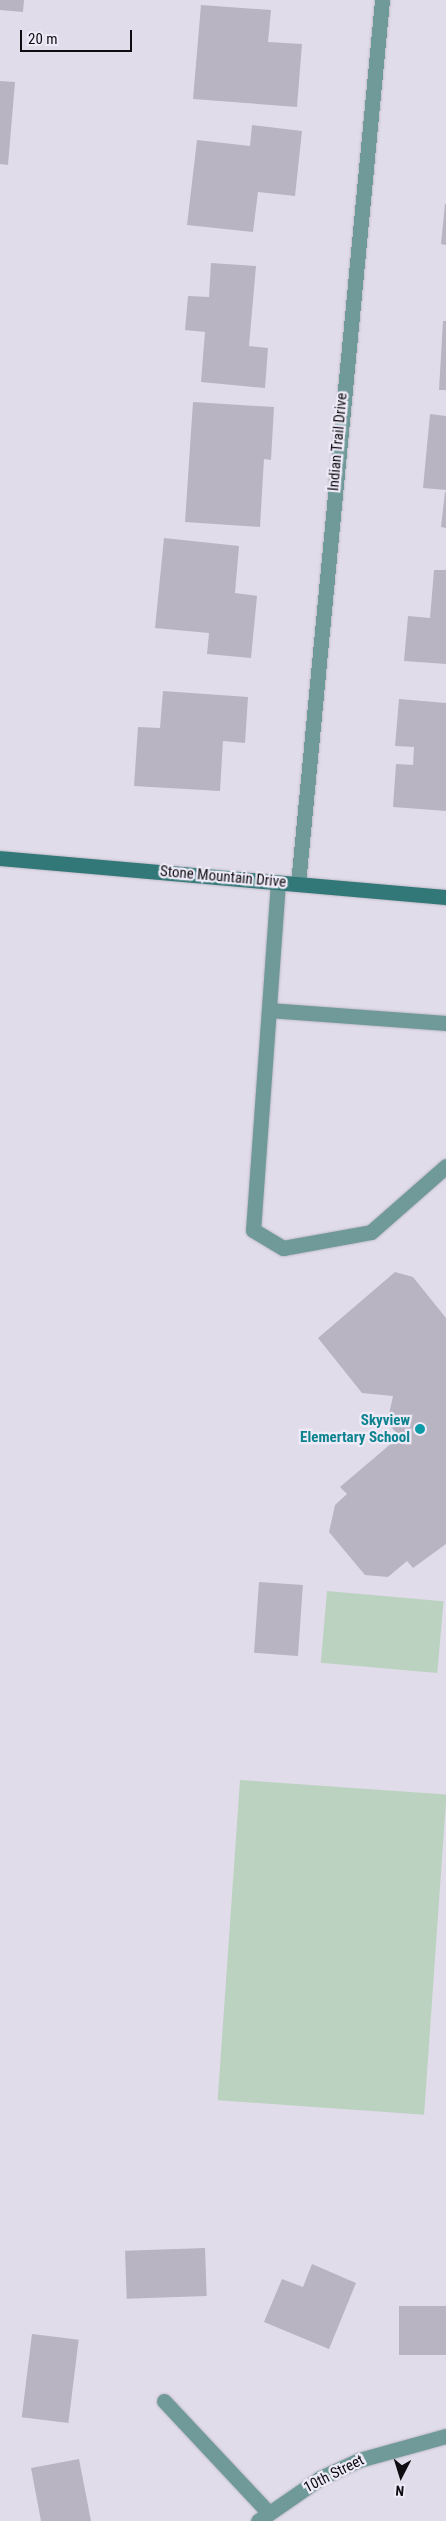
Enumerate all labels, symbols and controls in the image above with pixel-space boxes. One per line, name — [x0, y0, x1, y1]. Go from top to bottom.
scale bar — [22, 20, 135, 52]
text: 20 m — [28, 30, 58, 48]
street label: Indian Trail Drive — [325, 392, 351, 492]
street label: Stone Mountain Drive — [159, 863, 287, 891]
place label: Skyview Elemertary School — [300, 1411, 410, 1446]
marker: Skyview Elemertary School — [414, 1423, 426, 1435]
street label: 10th Street — [301, 2451, 367, 2497]
north arrow — [376, 2451, 426, 2501]
text: N — [395, 2483, 405, 2499]

